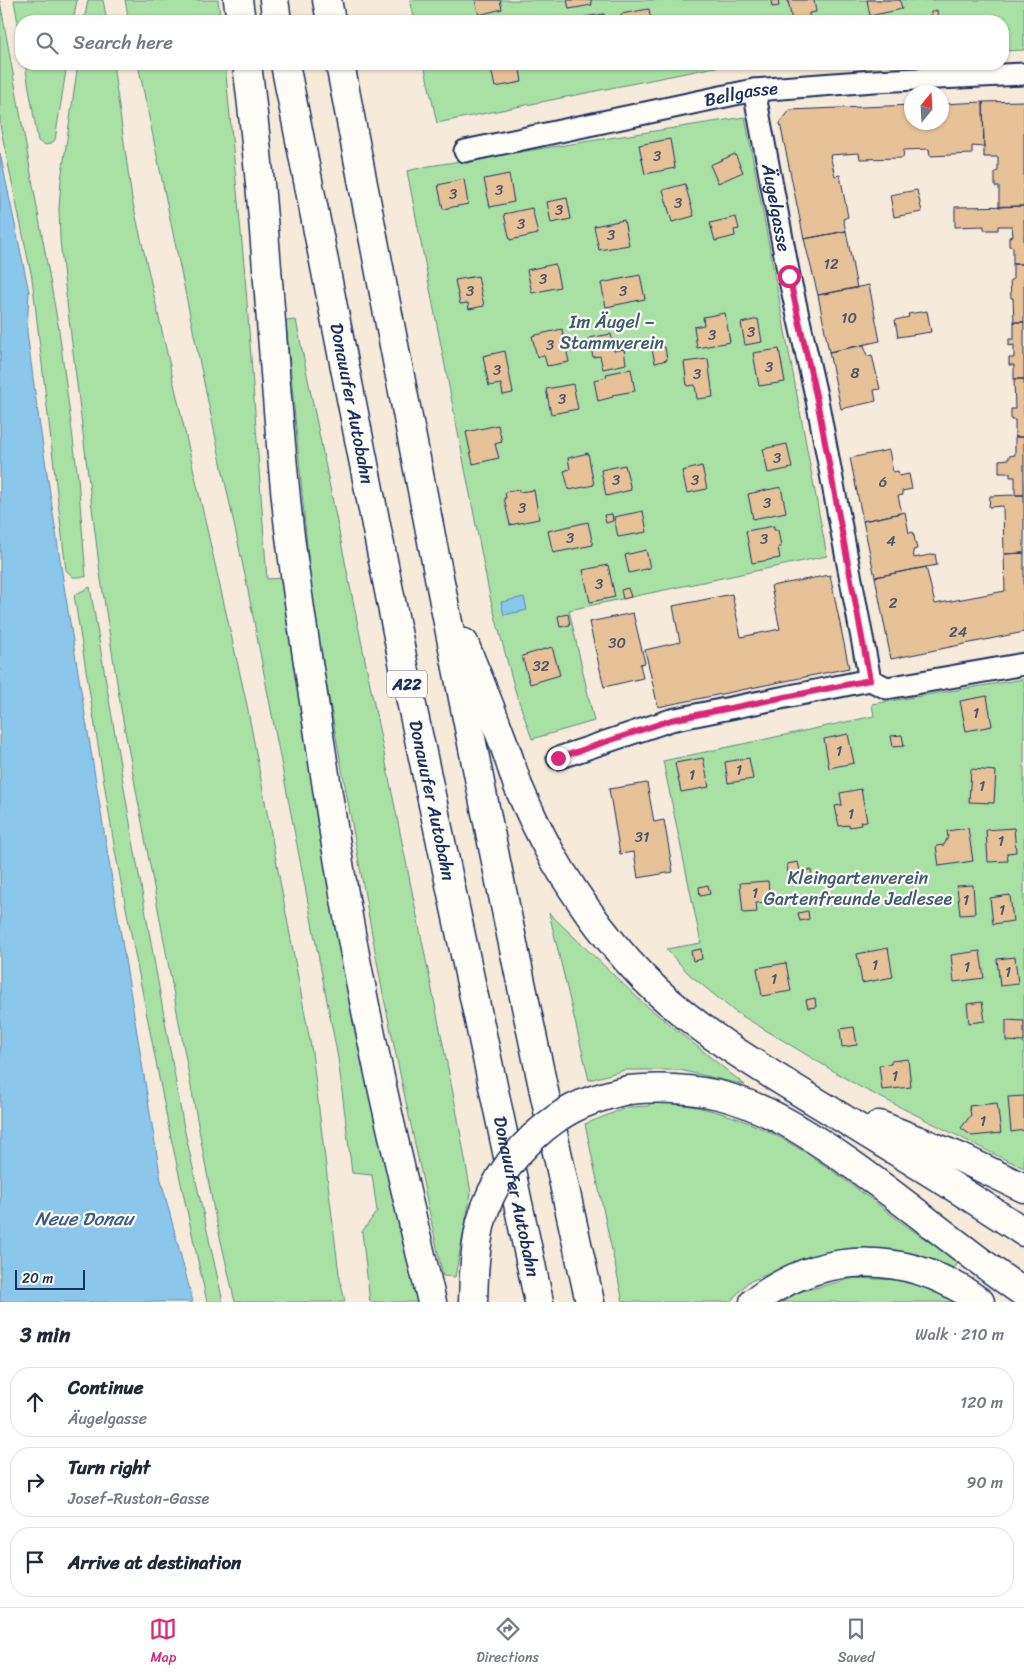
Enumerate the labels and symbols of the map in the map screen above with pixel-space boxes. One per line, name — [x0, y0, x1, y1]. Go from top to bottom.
street label: Bellgasse — [701, 72, 779, 116]
north arrow — [904, 85, 949, 130]
house number: 3 — [653, 143, 661, 169]
street label: Äugelgasse — [752, 160, 800, 255]
house number: 3 — [495, 177, 503, 203]
house number: 3 — [449, 181, 457, 207]
house number: 3 — [674, 190, 682, 216]
house number: 3 — [555, 197, 563, 223]
house number: 3 — [517, 211, 525, 237]
house number: 3 — [607, 222, 615, 248]
house number: 12 — [823, 251, 839, 277]
route start — [778, 265, 801, 288]
house number: 3 — [539, 266, 547, 292]
house number: 3 — [466, 278, 474, 304]
house number: 3 — [619, 278, 627, 304]
house number: 10 — [841, 305, 857, 331]
park label: Im Äugel – Stammverein — [560, 306, 664, 359]
house number: 3 — [747, 319, 755, 345]
street label: Donauufer Autobahn — [320, 320, 384, 487]
house number: 3 — [708, 322, 716, 348]
house number: 3 — [546, 332, 554, 358]
house number: 3 — [765, 354, 773, 380]
house number: 3 — [493, 357, 501, 383]
house number: 8 — [850, 360, 860, 386]
house number: 3 — [693, 361, 701, 387]
house number: 3 — [558, 386, 566, 412]
house number: 3 — [773, 445, 781, 471]
house number: 3 — [612, 467, 620, 493]
house number: 3 — [691, 467, 699, 493]
house number: 6 — [879, 469, 887, 495]
house number: 3 — [763, 490, 771, 516]
house number: 3 — [518, 495, 526, 521]
house number: 3 — [566, 525, 574, 551]
house number: 3 — [760, 526, 768, 552]
house number: 4 — [886, 528, 896, 554]
house number: 3 — [595, 571, 603, 597]
house number: 2 — [889, 590, 898, 616]
house number: 24 — [949, 619, 967, 645]
house number: 30 — [608, 630, 626, 656]
house number: 32 — [533, 653, 550, 679]
road number: A22 — [387, 671, 427, 698]
house number: 1 — [973, 700, 979, 726]
street label: Donauufer Autobahn — [399, 717, 465, 884]
house number: 1 — [836, 738, 842, 764]
route end — [547, 747, 570, 770]
house number: 1 — [736, 757, 742, 783]
house number: 1 — [689, 762, 695, 788]
house number: 1 — [979, 773, 985, 799]
house number: 1 — [848, 801, 854, 827]
house number: 31 — [635, 824, 649, 850]
house number: 1 — [998, 828, 1004, 854]
park label: Kleingartenverein Gartenfreunde Jedlesee — [764, 862, 953, 915]
house number: 1 — [752, 880, 758, 906]
house number: 1 — [963, 887, 969, 913]
house number: 1 — [999, 897, 1005, 923]
house number: 1 — [872, 952, 878, 978]
house number: 1 — [964, 954, 970, 980]
house number: 1 — [1005, 959, 1011, 985]
house number: 1 — [771, 966, 777, 992]
house number: 1 — [892, 1063, 898, 1089]
house number: 1 — [980, 1108, 986, 1134]
street label: Donauufer Autobahn — [484, 1113, 549, 1280]
water label: Neue Donau — [35, 1202, 136, 1235]
scale bar — [15, 1267, 85, 1290]

